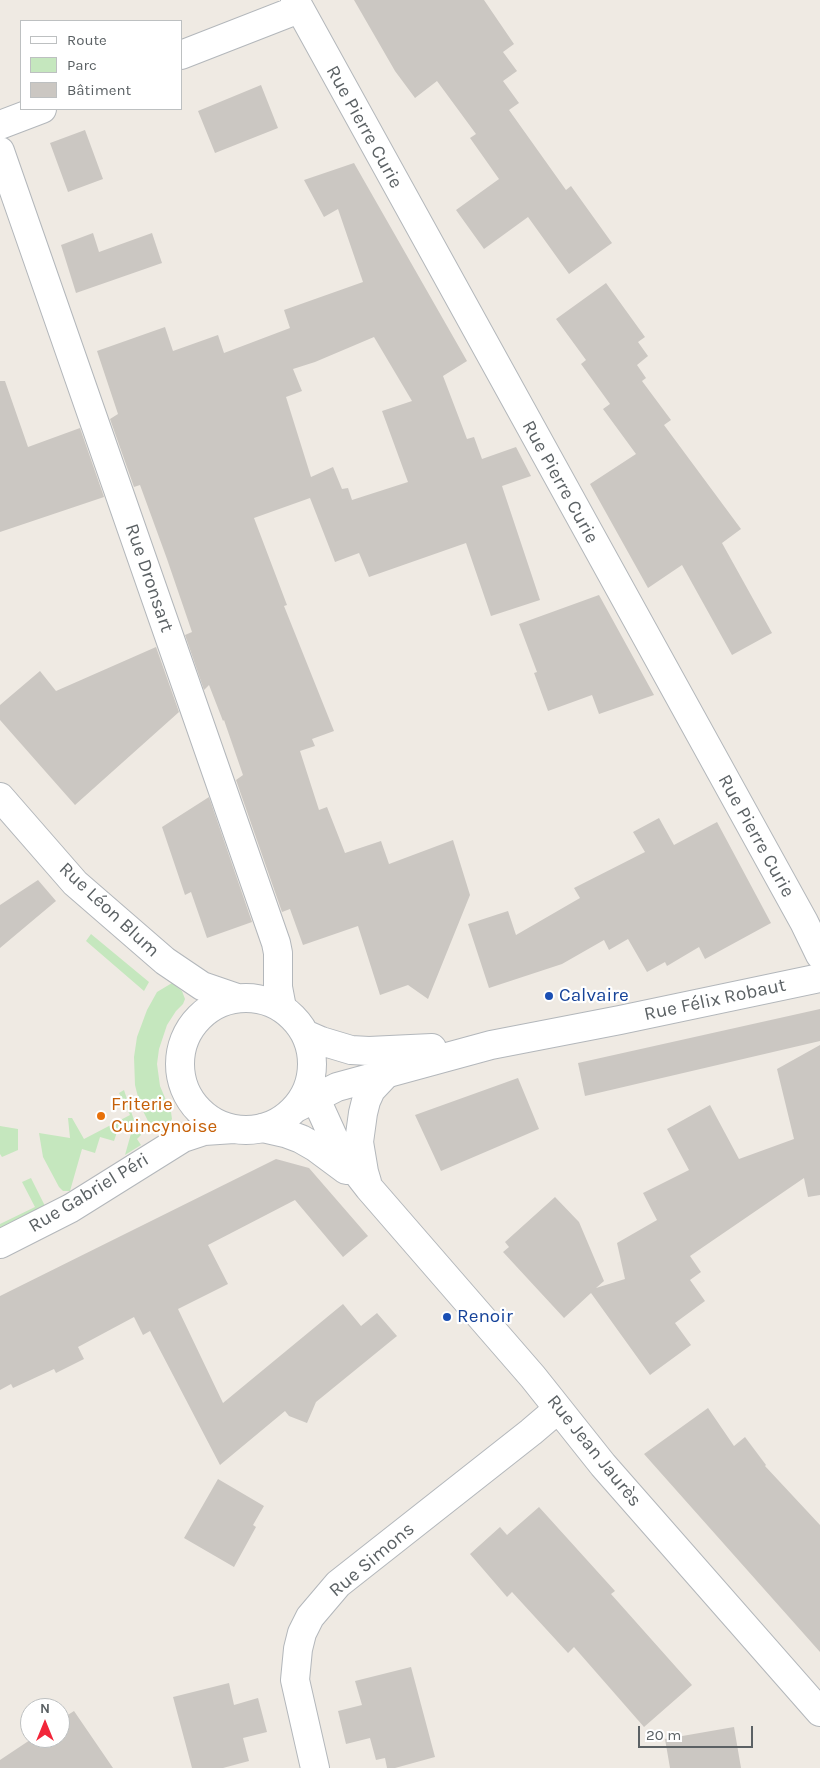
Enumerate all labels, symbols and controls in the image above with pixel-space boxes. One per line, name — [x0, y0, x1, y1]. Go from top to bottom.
legend — [20, 20, 182, 110]
text: Route — [67, 31, 107, 49]
text: Parc — [67, 56, 97, 74]
street label: Rue Pierre Curie — [321, 62, 407, 192]
text: Bâtiment — [67, 81, 131, 99]
street label: Rue Pierre Curie — [517, 417, 603, 547]
street label: Rue Dronsart — [120, 521, 178, 635]
street label: Rue Pierre Curie — [713, 771, 799, 901]
street label: Rue Léon Blum — [54, 858, 164, 962]
street label: Rue Félix Robaut — [642, 974, 788, 1026]
place label: Calvaire — [559, 985, 629, 1007]
marker: Calvaire — [543, 990, 555, 1002]
place label: Friterie Cuincynoise — [111, 1094, 217, 1138]
marker: Friterie Cuincynoise — [95, 1110, 107, 1122]
street label: Rue Gabriel Péri — [25, 1148, 153, 1238]
place label: Renoir — [457, 1306, 513, 1328]
marker: Renoir — [441, 1311, 453, 1323]
street label: Rue Jean Jaurès — [542, 1390, 646, 1512]
street label: Rue Simons — [325, 1518, 419, 1602]
north arrow — [20, 1698, 70, 1748]
text: N — [40, 1700, 50, 1717]
scale bar — [640, 1716, 755, 1748]
text: 20 m — [646, 1726, 681, 1744]

